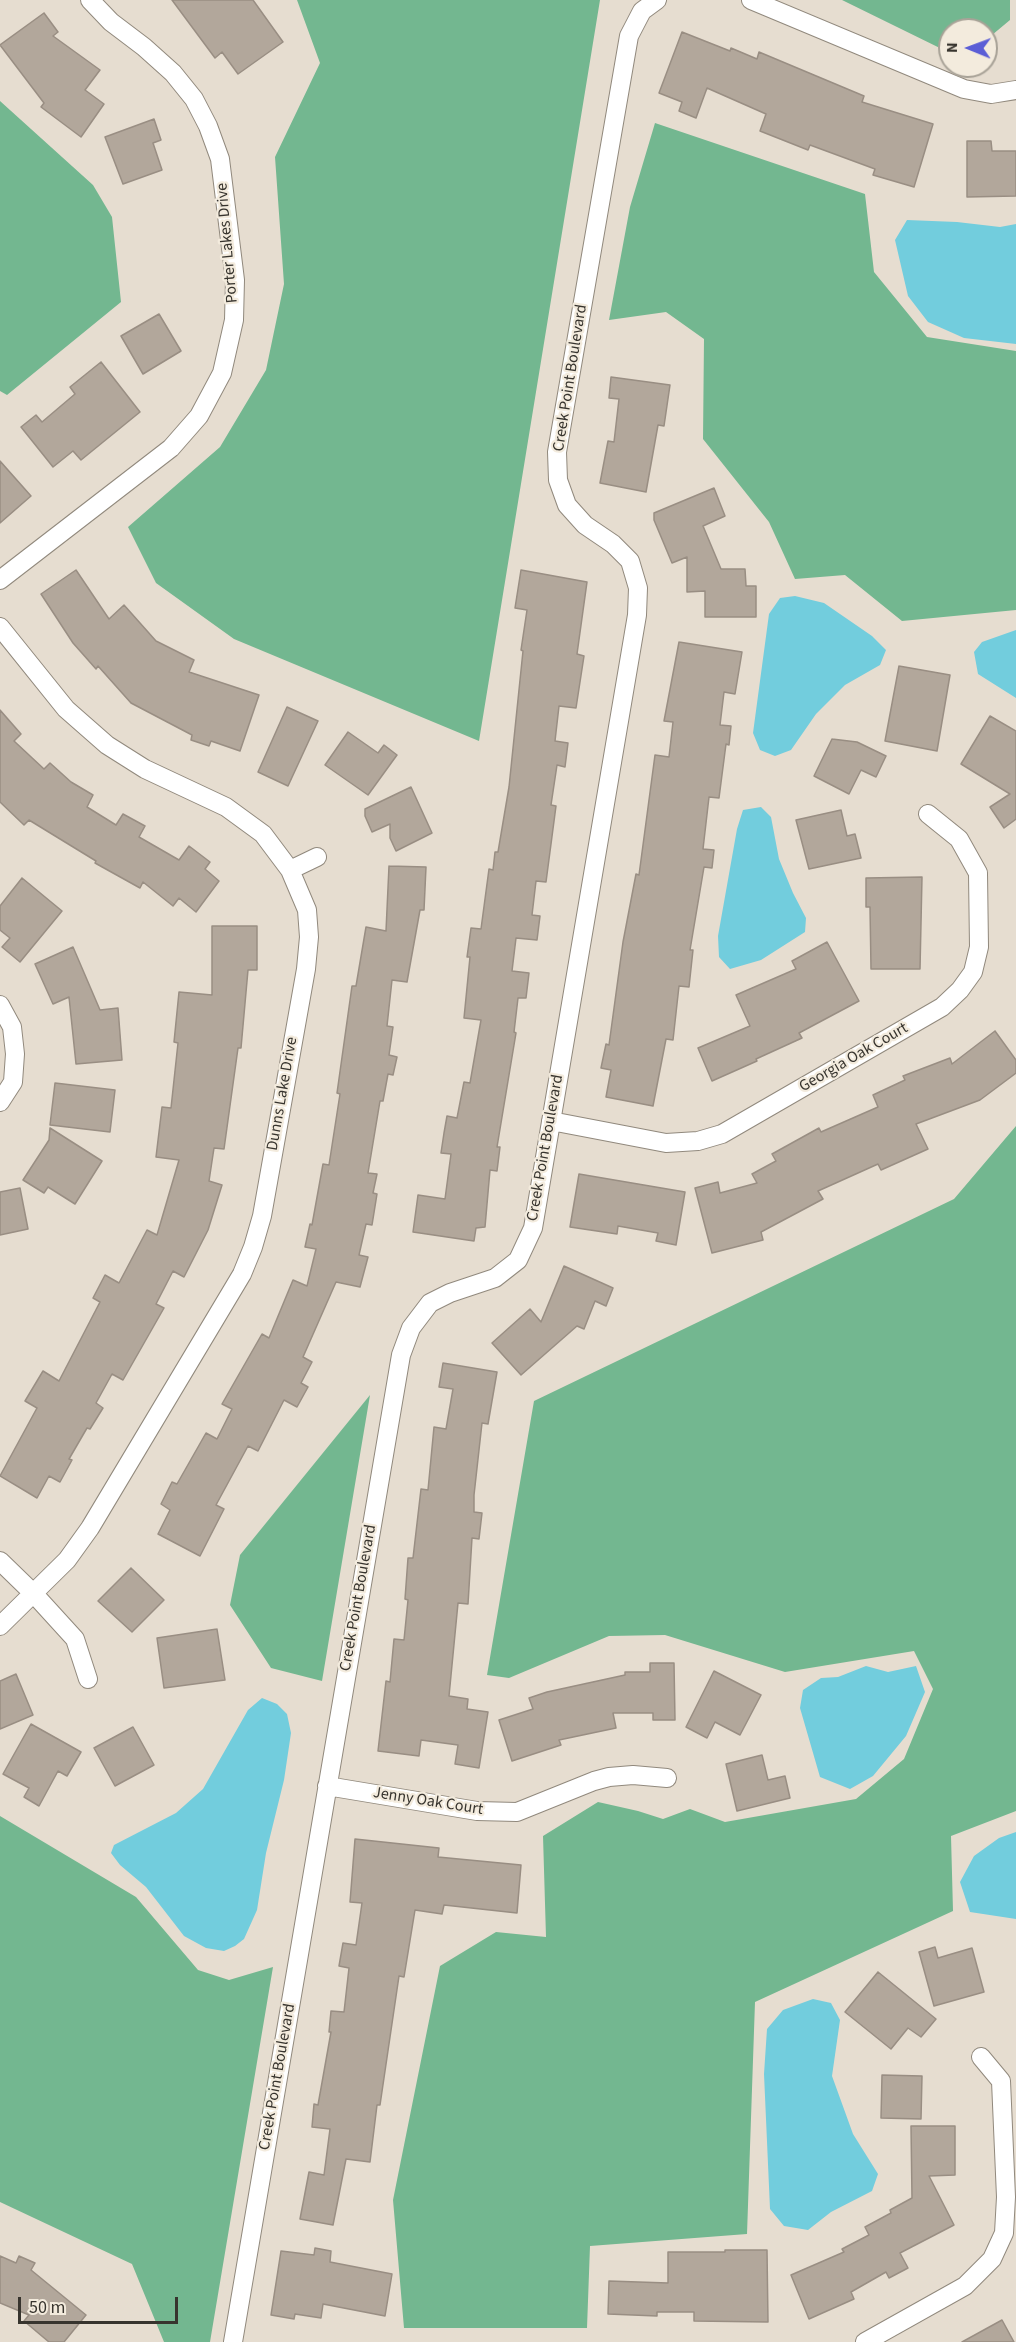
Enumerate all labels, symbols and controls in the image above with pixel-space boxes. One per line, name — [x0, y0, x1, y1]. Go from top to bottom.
north arrow — [938, 18, 998, 78]
text: N — [941, 42, 963, 53]
street label: Porter Lakes Drive — [213, 182, 243, 304]
street label: Creek Point Boulevard — [550, 303, 592, 453]
street label: Georgia Oak Court — [796, 1019, 912, 1097]
street label: Dunns Lake Drive — [264, 1036, 302, 1152]
street label: Creek Point Boulevard — [524, 1073, 568, 1223]
street label: Creek Point Boulevard — [337, 1523, 381, 1673]
street label: Jenny Oak Court — [372, 1784, 484, 1820]
street label: Creek Point Boulevard — [256, 2002, 300, 2152]
scale bar — [21, 2285, 182, 2323]
text: 50 m — [29, 2295, 65, 2320]

